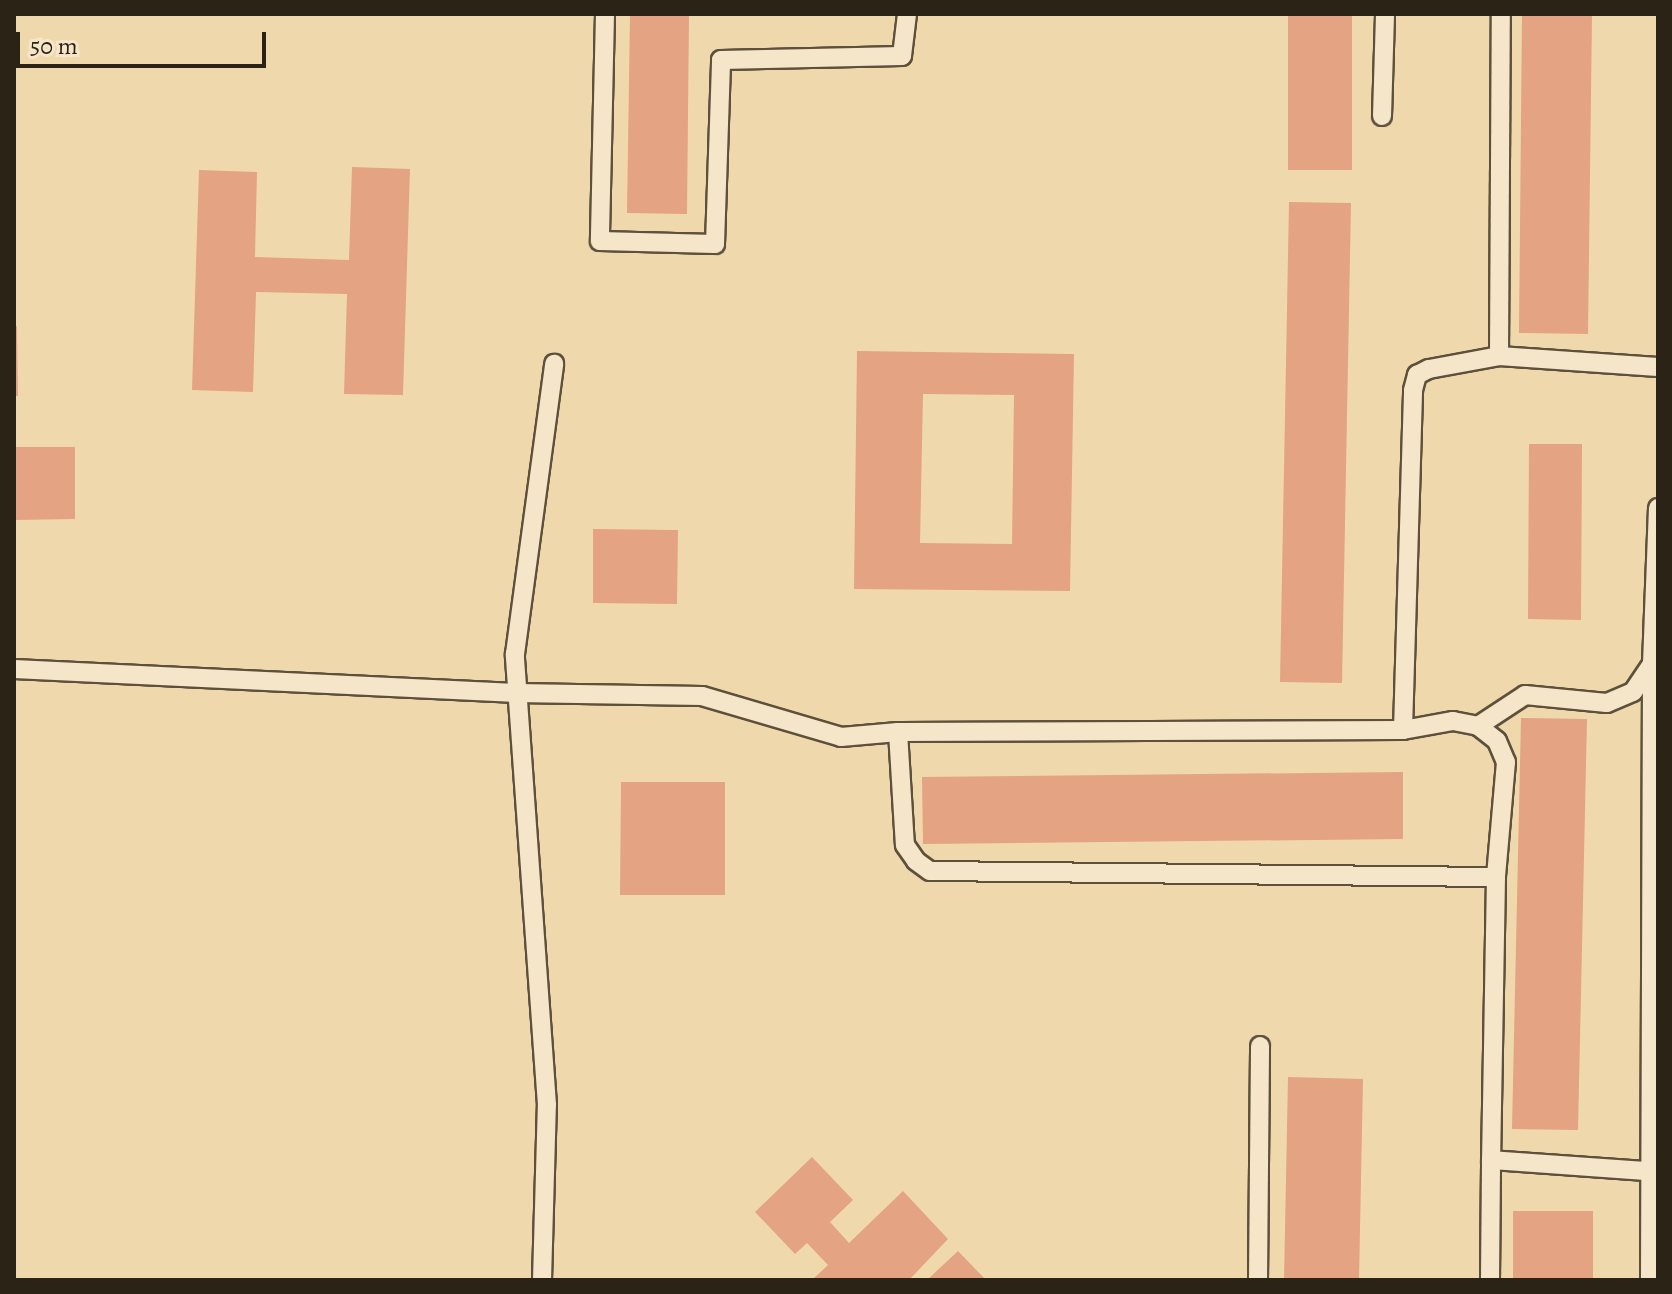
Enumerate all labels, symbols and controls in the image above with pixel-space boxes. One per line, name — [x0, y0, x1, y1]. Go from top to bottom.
scale bar — [20, 16, 270, 66]
text: 50 m — [30, 30, 78, 62]

